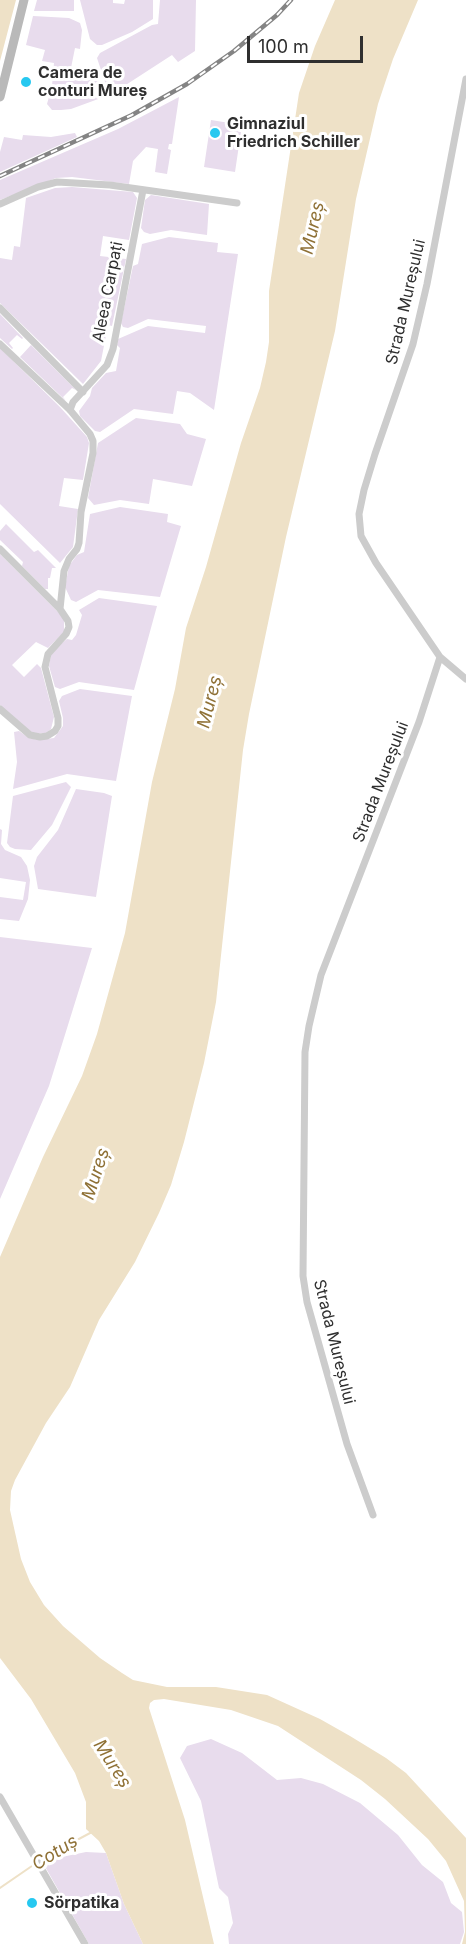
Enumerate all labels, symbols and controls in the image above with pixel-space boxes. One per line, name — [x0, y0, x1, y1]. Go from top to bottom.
scale bar — [250, 24, 366, 62]
text: 100 m — [258, 36, 309, 57]
place label: Camera de conturi Mureș — [38, 63, 147, 101]
marker: Camera de conturi Mureș — [19, 75, 33, 89]
place label: Gimnaziul Friedrich Schiller — [227, 114, 360, 152]
marker: Gimnaziul Friedrich Schiller — [208, 126, 222, 140]
water label: Mureș — [296, 200, 330, 256]
street label: Strada Mureșului — [382, 238, 430, 366]
street label: Aleea Carpați — [89, 240, 127, 344]
water label: Mureș — [193, 674, 227, 730]
street label: Strada Mureșului — [349, 719, 413, 845]
water label: Mureș — [78, 1145, 114, 1203]
street label: Strada Mureșului — [309, 1278, 359, 1406]
water label: Mureș — [88, 1736, 136, 1792]
water label: Cotuș — [28, 1831, 82, 1875]
place label: Sörpatika — [44, 1893, 119, 1913]
marker: Sörpatika — [25, 1896, 39, 1910]

